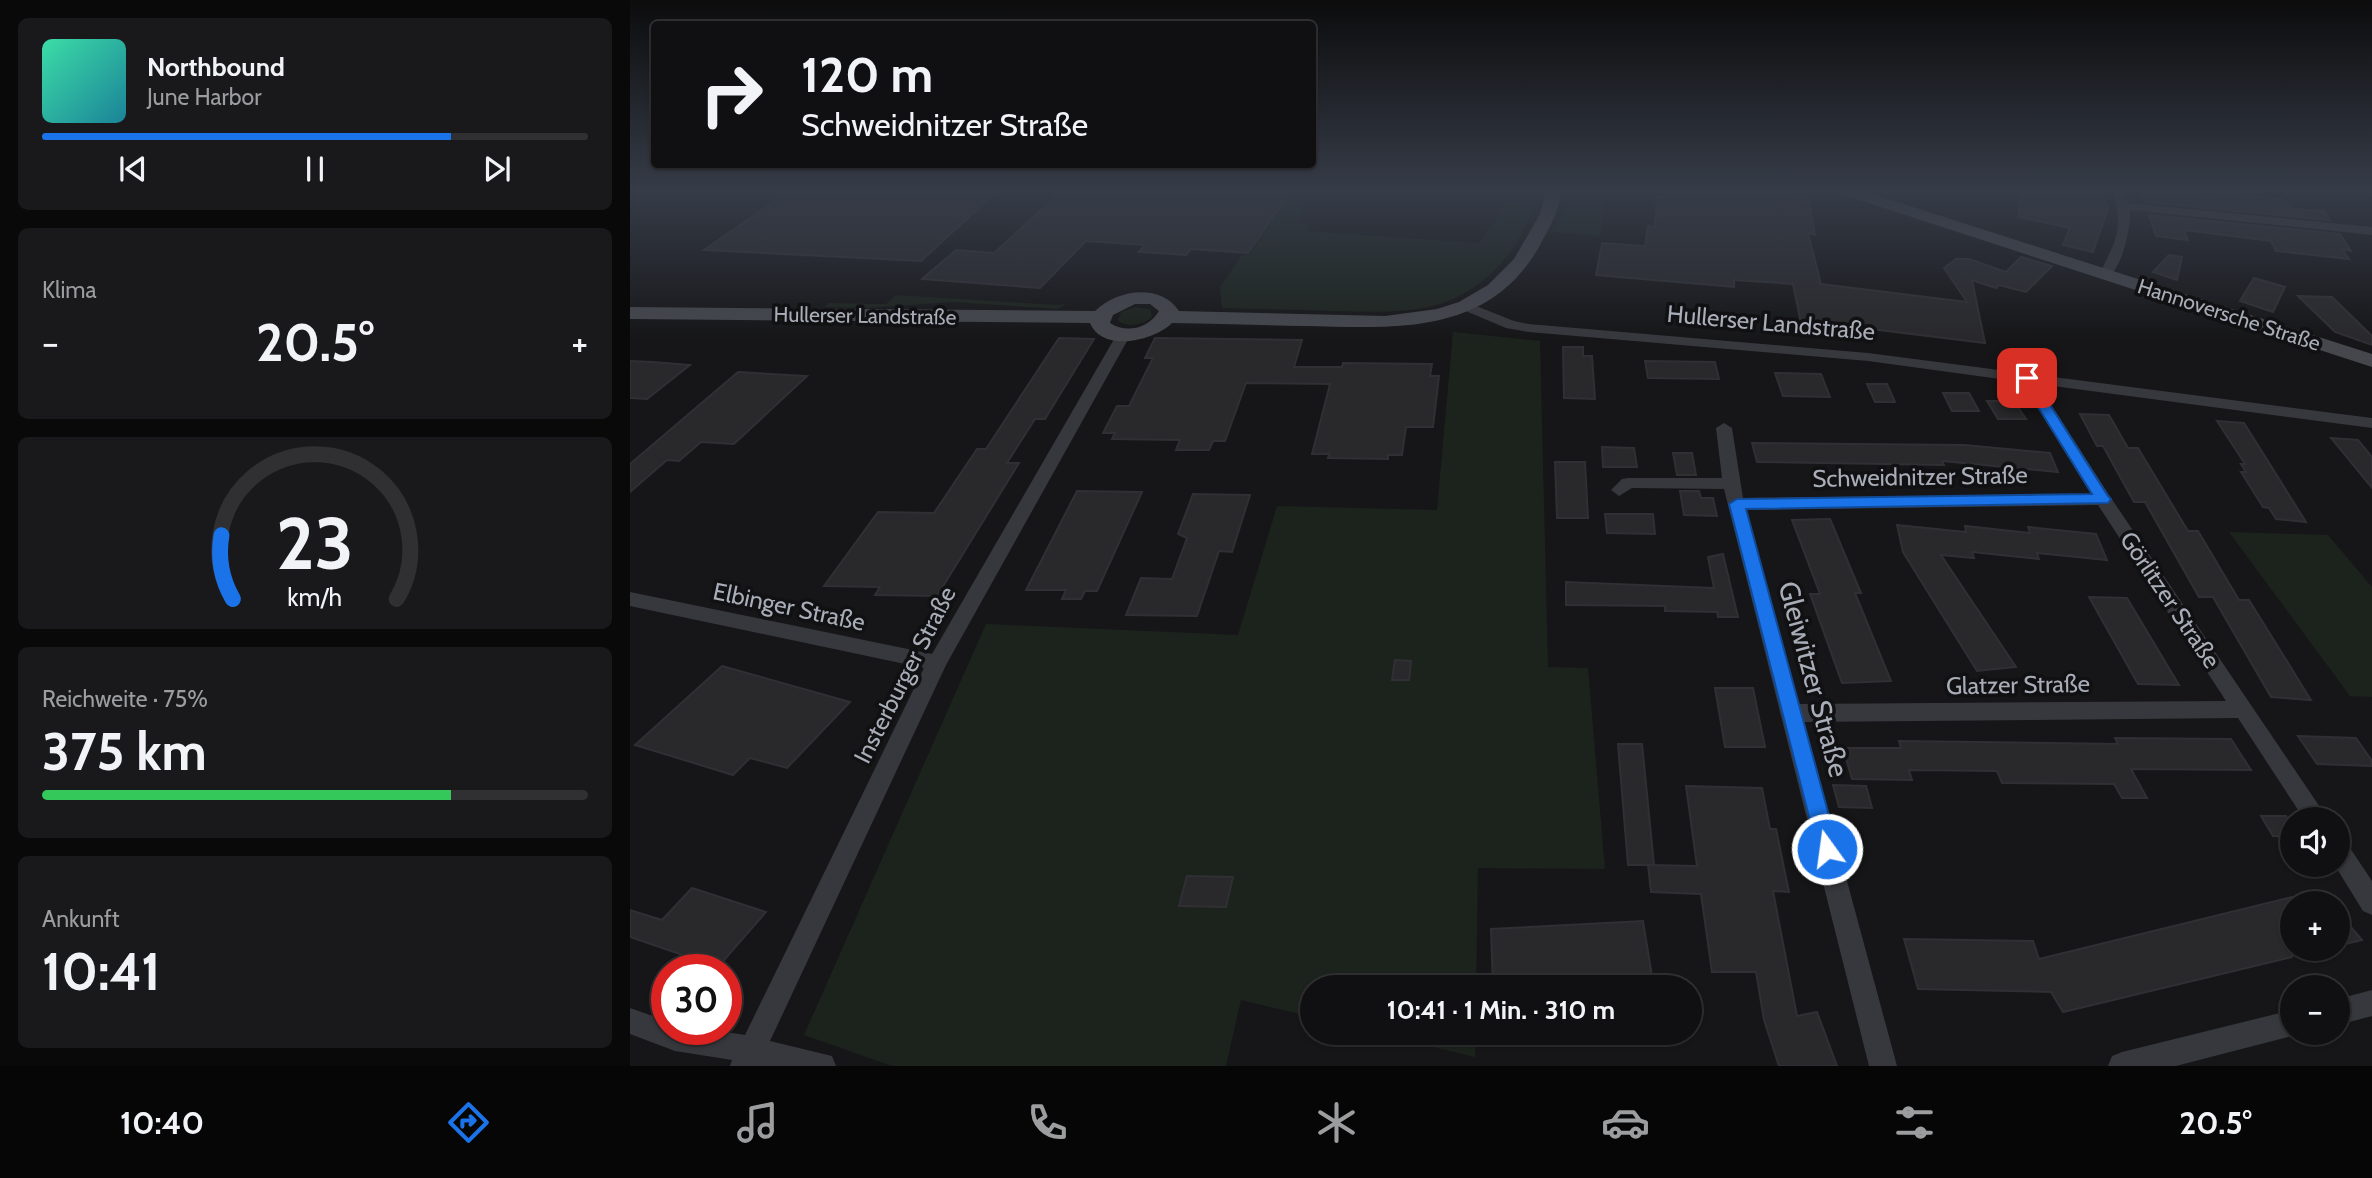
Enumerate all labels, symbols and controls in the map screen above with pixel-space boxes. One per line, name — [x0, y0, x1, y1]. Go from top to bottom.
text: 120 m — [801, 45, 933, 104]
icon: right — [686, 49, 777, 140]
text: Northbound — [147, 51, 285, 83]
text: June Harbor — [147, 83, 261, 111]
text: Schweidnitzer Straße — [801, 105, 1088, 144]
icon: previous — [114, 150, 152, 188]
icon: pause — [296, 150, 334, 188]
icon: next — [478, 150, 516, 188]
street label: Hannoversche Straße — [2135, 273, 2324, 356]
text: Klima — [42, 276, 97, 304]
street label: Hullerser Landstraße — [1666, 299, 1876, 346]
street label: Hullerser Landstraße — [773, 301, 957, 330]
text: 20.5° — [256, 311, 374, 374]
text: − — [42, 319, 59, 366]
text: + — [571, 319, 588, 366]
pin — [1997, 348, 2057, 408]
icon: arrive — [2008, 359, 2046, 397]
street label: Schweidnitzer Straße — [1812, 460, 2028, 493]
text: 23 — [276, 499, 354, 587]
street label: Görlitzer Straße — [2114, 526, 2227, 674]
street label: Elbinger Straße — [710, 576, 868, 637]
street label: Gleiwitzer Straße — [1772, 577, 1856, 781]
text: km/h — [288, 582, 342, 612]
street label: Insterburger Straße — [848, 582, 962, 768]
street label: Glatzer Straße — [1946, 669, 2090, 700]
text: Reichweite · 75% — [42, 685, 208, 713]
text: 375 km — [42, 720, 207, 783]
map controls — [2280, 807, 2350, 1045]
button: sound — [2280, 807, 2350, 877]
position arrow — [1790, 812, 1864, 886]
button: + — [2280, 891, 2350, 961]
text: Ankunft — [42, 905, 120, 933]
text: 10:41 — [42, 940, 161, 1003]
speed limit sign: 30 — [651, 954, 742, 1045]
button: − — [2280, 975, 2350, 1045]
text: 10:41 · 1 Min. · 310 m — [1387, 994, 1615, 1026]
icon: directions — [444, 1098, 493, 1147]
icon: music — [733, 1098, 782, 1147]
icon: phone — [1023, 1098, 1072, 1147]
icon: climate — [1312, 1098, 1361, 1147]
icon: car — [1601, 1098, 1650, 1147]
icon: filters — [1890, 1098, 1939, 1147]
text: 10:40 — [120, 1103, 204, 1142]
text: 20.5° — [2179, 1103, 2252, 1142]

